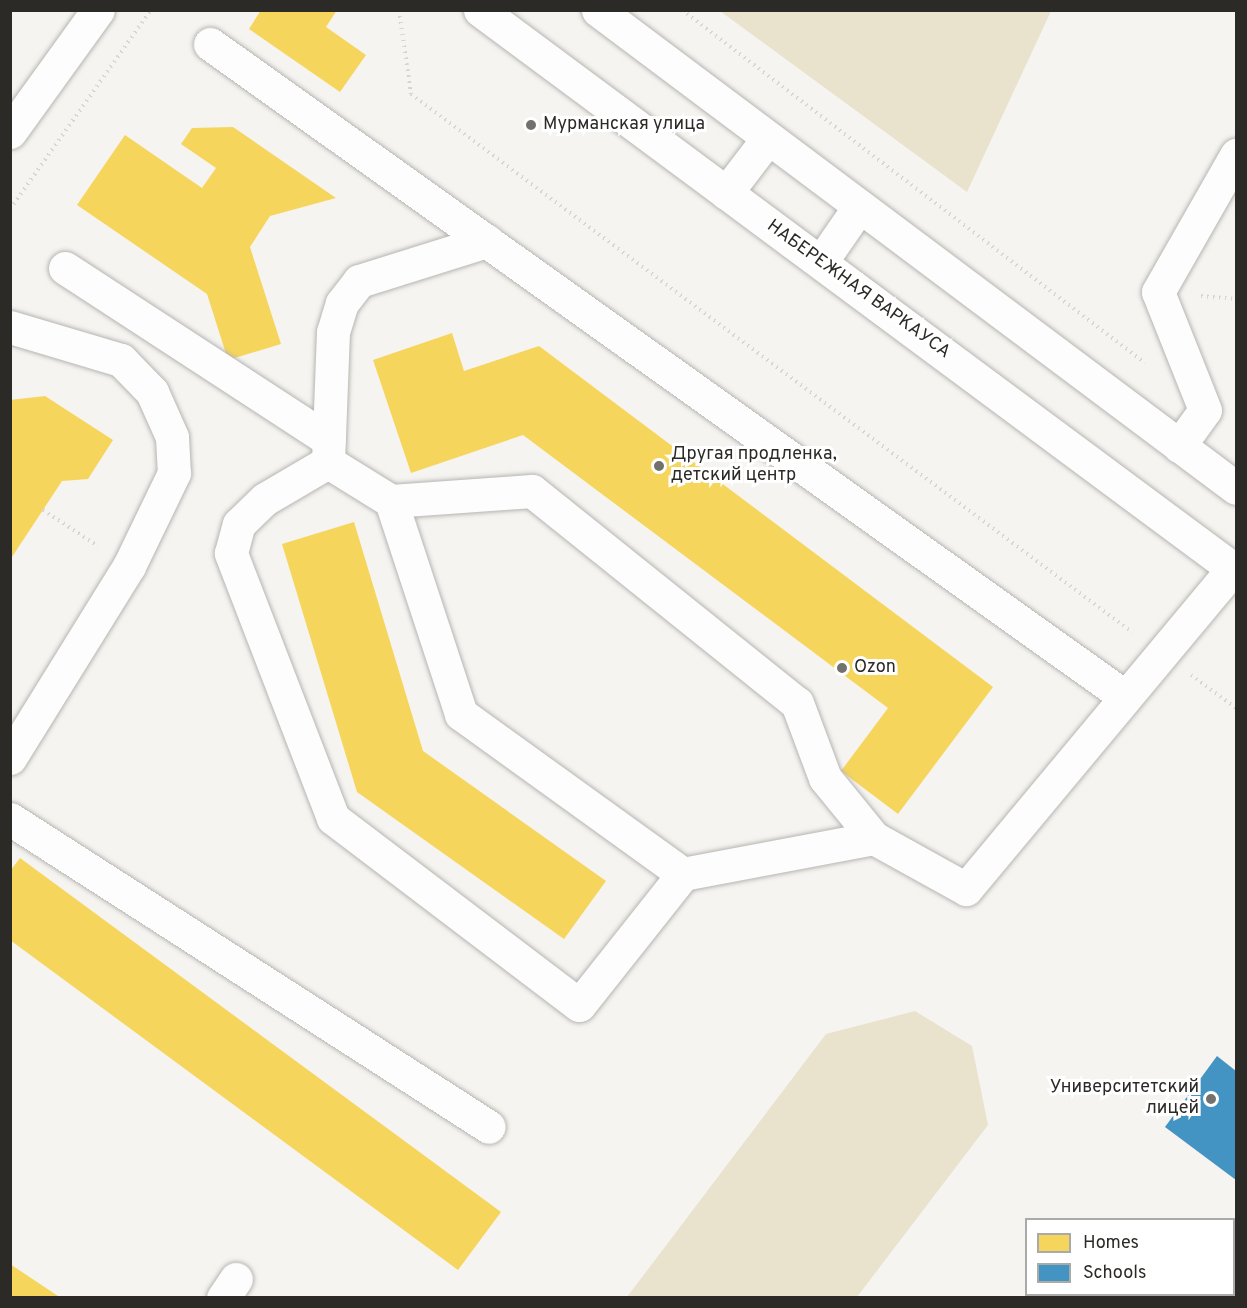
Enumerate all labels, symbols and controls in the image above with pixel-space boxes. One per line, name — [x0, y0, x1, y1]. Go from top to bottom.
place label: Мурманская улица — [543, 114, 705, 136]
marker: Мурманская улица — [524, 118, 538, 132]
street label: НАБЕРЕЖНАЯ ВАРКАУСА — [762, 216, 954, 364]
place label: Другая продленка, детский центр — [671, 445, 837, 488]
marker: Другая продленка, детский центр — [652, 459, 666, 473]
place label: Ozon — [854, 657, 896, 679]
marker: Ozon — [835, 661, 849, 675]
place label: Университетский лицей — [1050, 1078, 1199, 1120]
marker: Университетский лицей — [1204, 1092, 1218, 1106]
legend — [1025, 1218, 1235, 1296]
text: Homes — [1083, 1232, 1139, 1255]
text: Schools — [1083, 1262, 1146, 1285]

